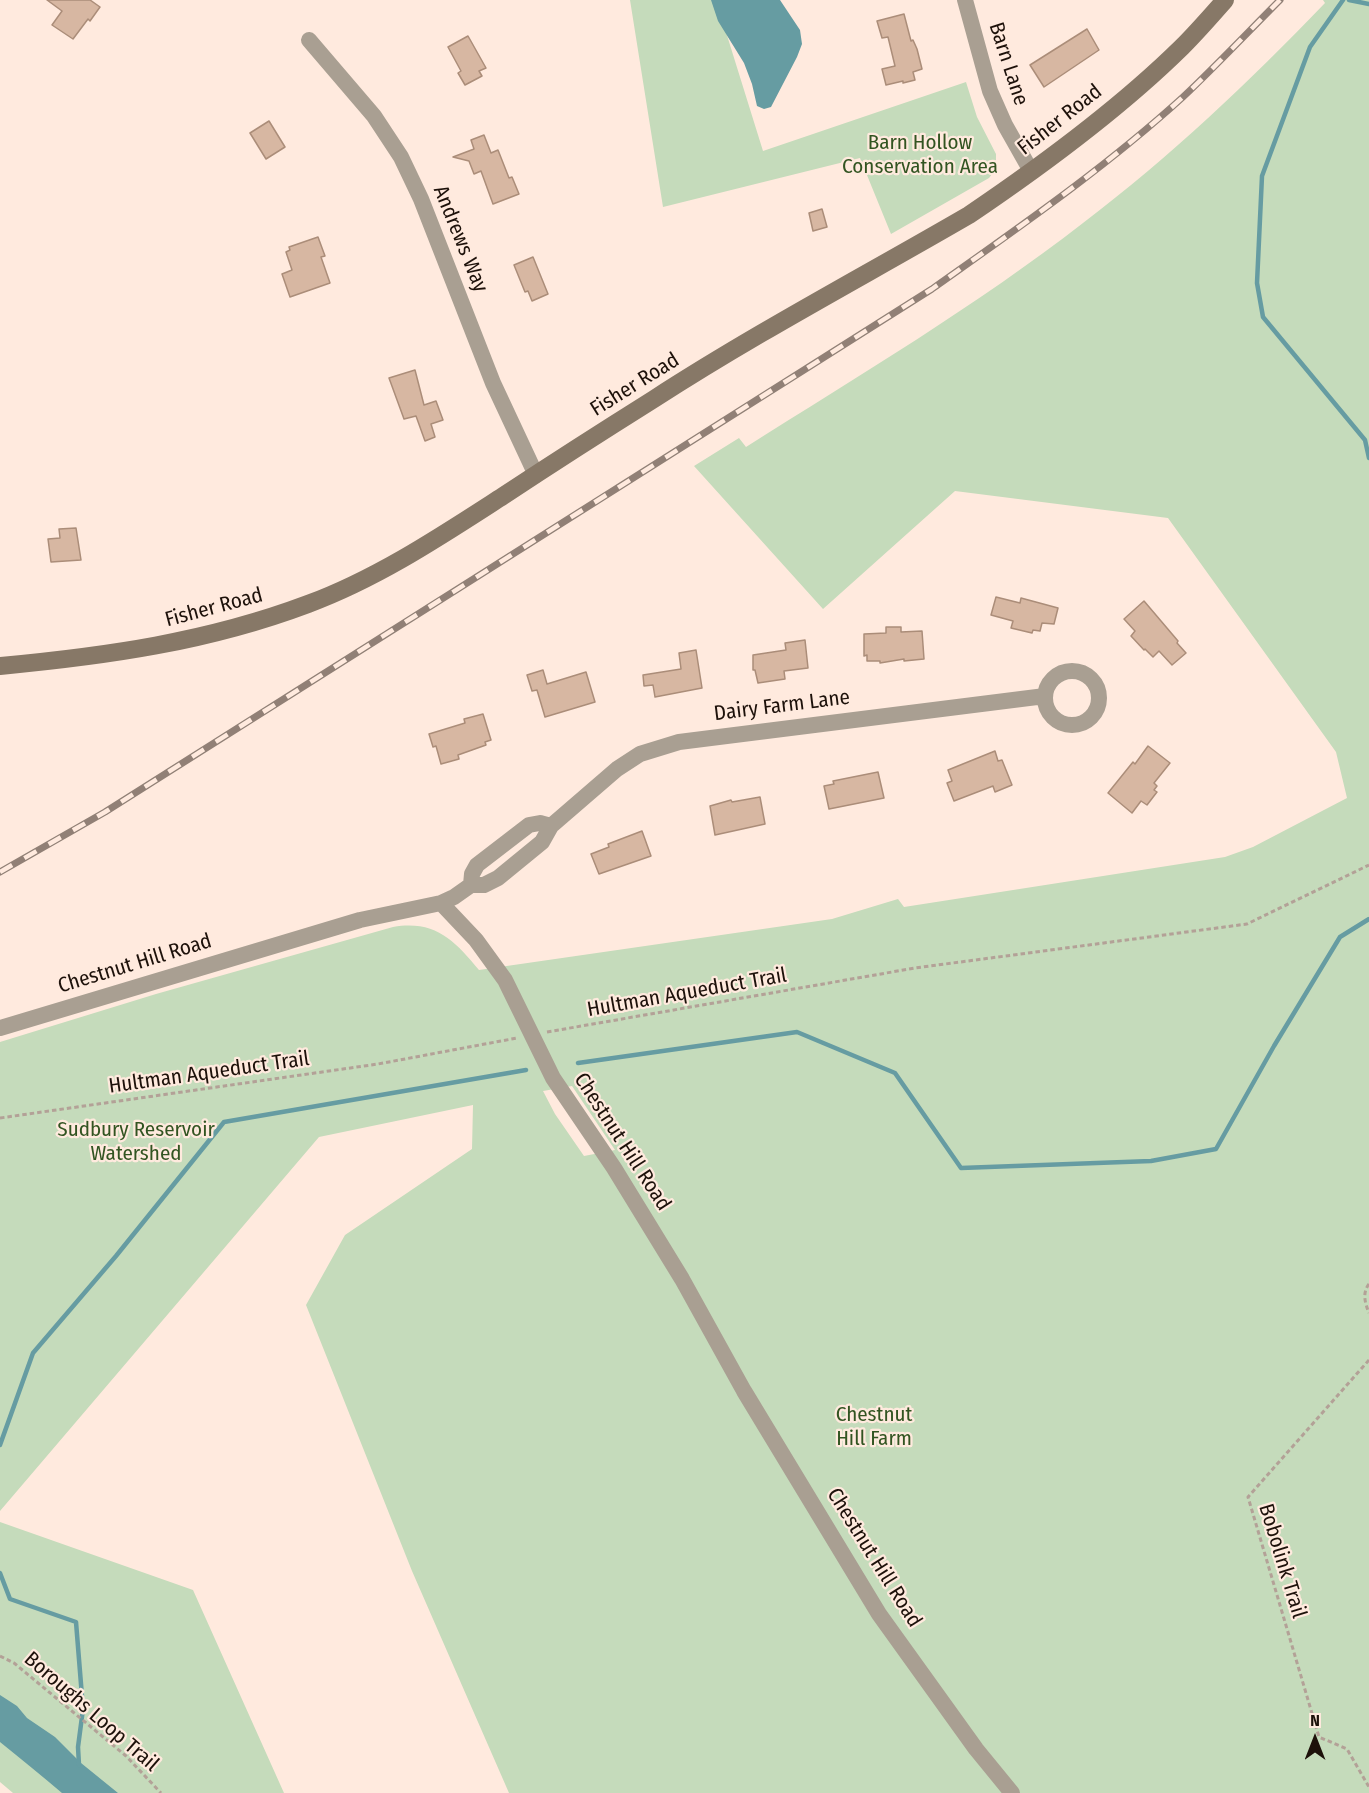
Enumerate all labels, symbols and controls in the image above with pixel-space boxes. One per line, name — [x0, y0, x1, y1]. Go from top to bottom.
street label: Barn Lane — [983, 19, 1033, 109]
street label: Fisher Road — [1013, 79, 1107, 161]
park label: Barn Hollow Conservation Area — [842, 130, 998, 180]
street label: Andrews Way — [427, 182, 493, 296]
street label: Fisher Road — [586, 348, 684, 422]
street label: Fisher Road — [162, 583, 266, 633]
street label: Dairy Farm Lane — [713, 685, 851, 727]
street label: Chestnut Hill Road — [55, 929, 215, 999]
street label: Hultman Aqueduct Trail — [585, 963, 789, 1023]
street label: Hultman Aqueduct Trail — [107, 1046, 311, 1100]
street label: Chestnut Hill Road — [568, 1068, 676, 1216]
park label: Sudbury Reservoir Watershed — [57, 1117, 215, 1167]
park label: Chestnut Hill Farm — [836, 1402, 912, 1452]
street label: Chestnut Hill Road — [821, 1484, 927, 1632]
street label: Bobolink Trail — [1253, 1501, 1311, 1621]
street label: Boroughs Loop Trail — [19, 1647, 163, 1777]
north arrow — [1285, 1709, 1345, 1769]
text: N — [1310, 1711, 1320, 1730]

